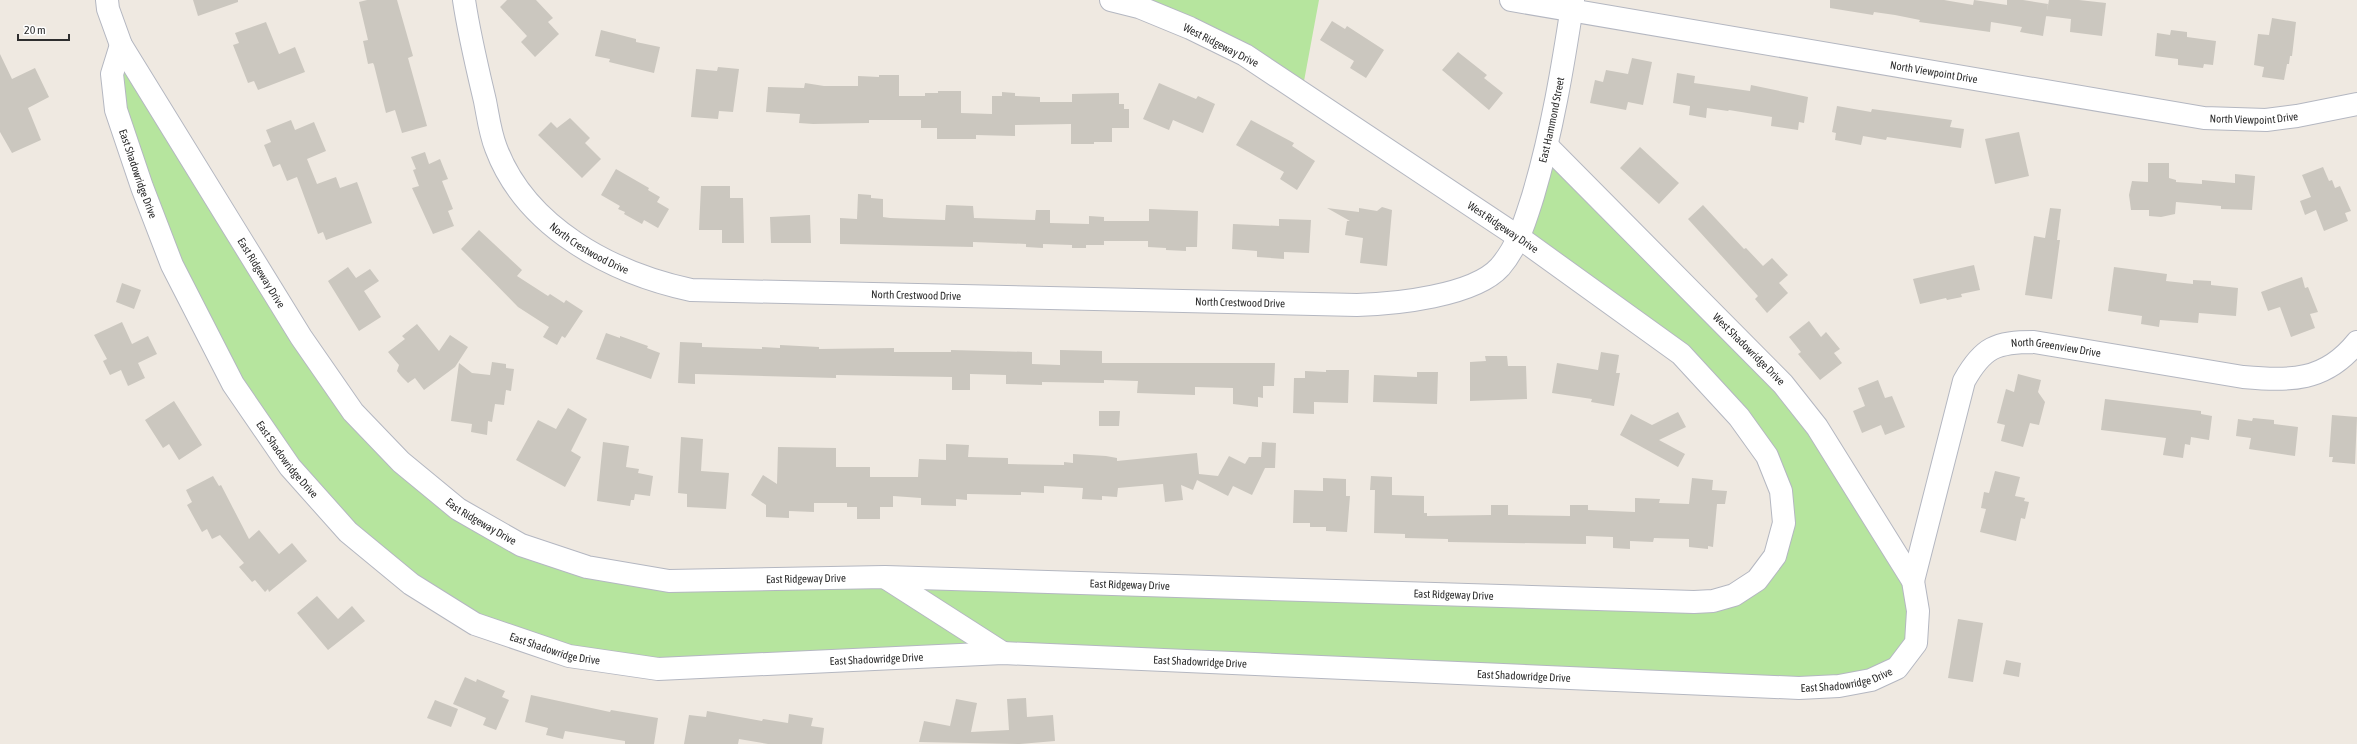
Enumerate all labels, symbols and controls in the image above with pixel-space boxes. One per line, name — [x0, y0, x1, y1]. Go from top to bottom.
scale bar — [18, 16, 69, 42]
street label: West Ridgeway Drive — [1181, 21, 1261, 69]
text: 20 m — [24, 23, 46, 37]
street label: North Viewpoint Drive — [1889, 59, 1979, 85]
street label: East Hammond Street — [1536, 76, 1566, 164]
street label: North Viewpoint Drive — [2210, 110, 2299, 126]
street label: East Shadowridge Drive — [117, 128, 159, 220]
street label: West Ridgeway Drive — [1465, 199, 1541, 255]
street label: North Crestwood Drive — [547, 220, 631, 276]
street label: East Ridgeway Drive — [235, 236, 288, 310]
street label: North Crestwood Drive — [871, 288, 961, 302]
street label: North Crestwood Drive — [1195, 295, 1285, 309]
street label: West Shadowridge Drive — [1711, 311, 1787, 387]
street label: North Greenview Drive — [2010, 336, 2102, 359]
street label: East Shadowridge Drive — [254, 418, 320, 500]
street label: East Ridgeway Drive — [443, 496, 518, 547]
street label: East Ridgeway Drive — [766, 572, 846, 585]
street label: East Ridgeway Drive — [1090, 577, 1170, 592]
street label: East Ridgeway Drive — [1413, 587, 1494, 602]
street label: East Shadowridge Drive — [508, 630, 601, 666]
street label: East Shadowridge Drive — [829, 651, 924, 667]
street label: East Shadowridge Drive — [1153, 654, 1247, 670]
street label: East Shadowridge Drive — [1800, 665, 1894, 694]
street label: East Shadowridge Drive — [1477, 668, 1571, 684]

